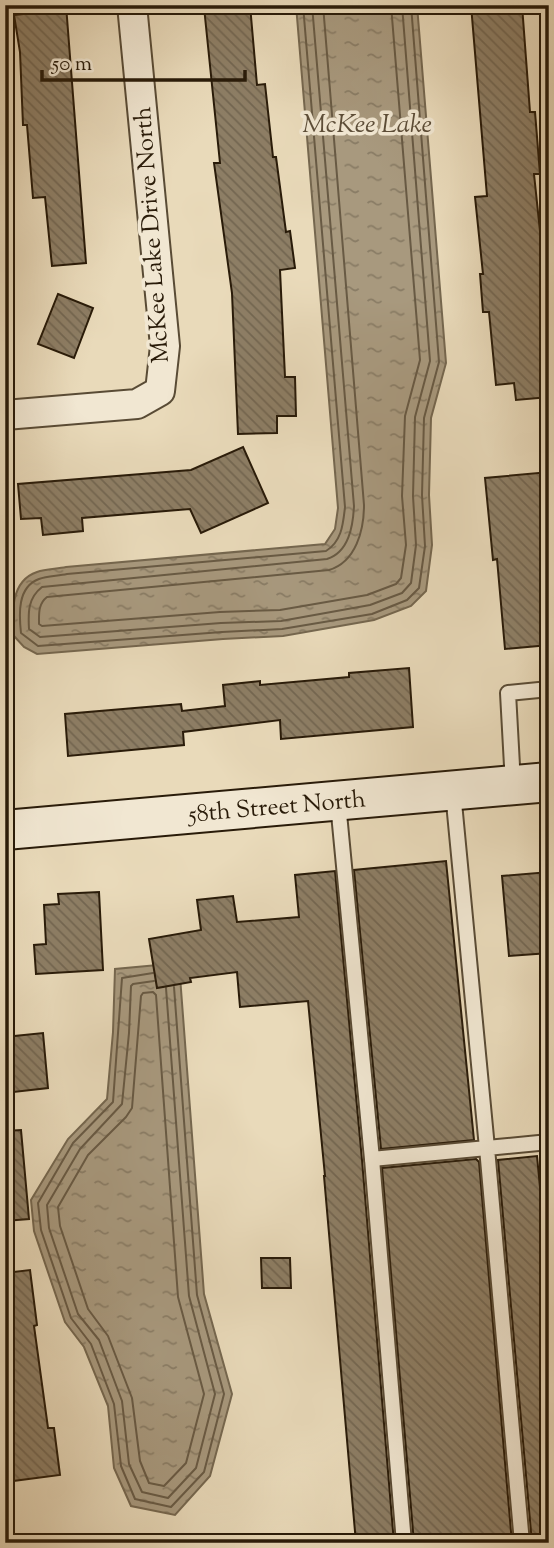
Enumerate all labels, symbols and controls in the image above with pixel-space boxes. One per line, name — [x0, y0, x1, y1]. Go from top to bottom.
scale bar — [42, 38, 245, 82]
text: 50 m — [51, 50, 92, 80]
street label: McKee Lake Drive North — [127, 106, 179, 364]
water label: McKee Lake — [302, 107, 432, 144]
street label: 58th Street North — [185, 783, 367, 833]

